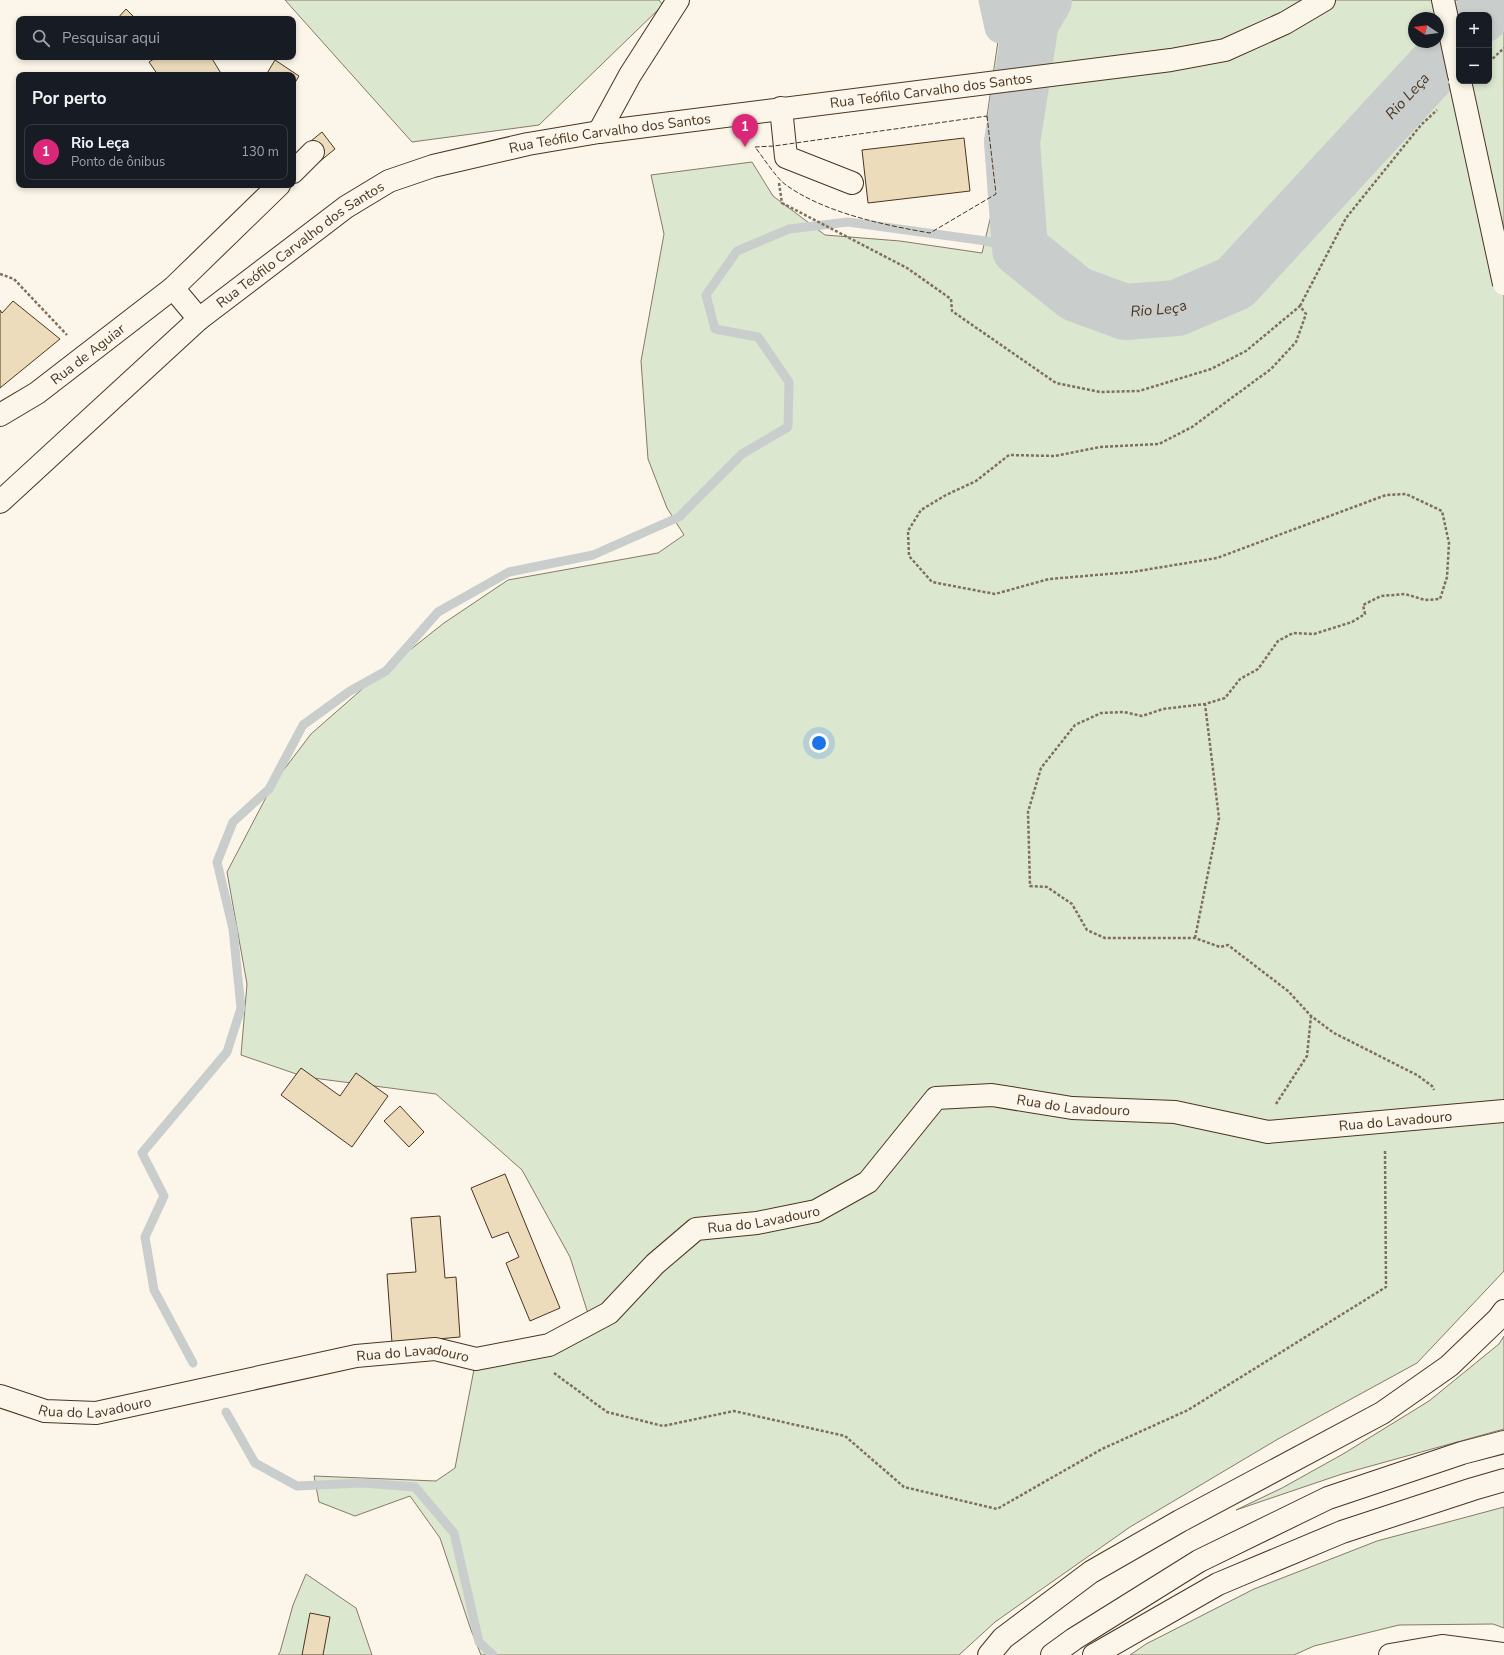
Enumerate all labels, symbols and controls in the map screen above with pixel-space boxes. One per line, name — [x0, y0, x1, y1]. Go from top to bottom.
north arrow — [1408, 12, 1444, 48]
map controls — [1456, 12, 1492, 84]
button: + — [1456, 12, 1492, 48]
search box — [16, 16, 296, 60]
icon: search — [30, 27, 52, 49]
text: Pesquisar aqui — [62, 28, 160, 48]
button: − — [1456, 48, 1492, 84]
street label: Rua Teófilo Carvalho dos Santos — [829, 68, 1034, 112]
water label: Rio Leça — [1381, 68, 1434, 124]
text: Por perto — [32, 87, 107, 110]
street label: Rua Teófilo Carvalho dos Santos — [507, 108, 712, 158]
pin: 1 — [732, 114, 758, 147]
text: Rio Leça — [71, 133, 130, 153]
text: 1 — [42, 143, 50, 161]
text: 130 m — [241, 143, 279, 161]
text: Ponto de ônibus — [71, 153, 165, 171]
street label: Rua Teófilo Carvalho dos Santos — [212, 177, 388, 312]
water label: Rio Leça — [1130, 295, 1190, 322]
street label: Rua de Aguiar — [46, 319, 129, 389]
your location — [809, 733, 829, 753]
street label: Rua do Lavadouro — [1015, 1090, 1131, 1120]
street label: Rua do Lavadouro — [1338, 1106, 1453, 1135]
street label: Rua do Lavadouro — [706, 1201, 822, 1237]
street label: Rua do Lavadouro — [356, 1339, 471, 1367]
street label: Rua do Lavadouro — [36, 1392, 153, 1423]

